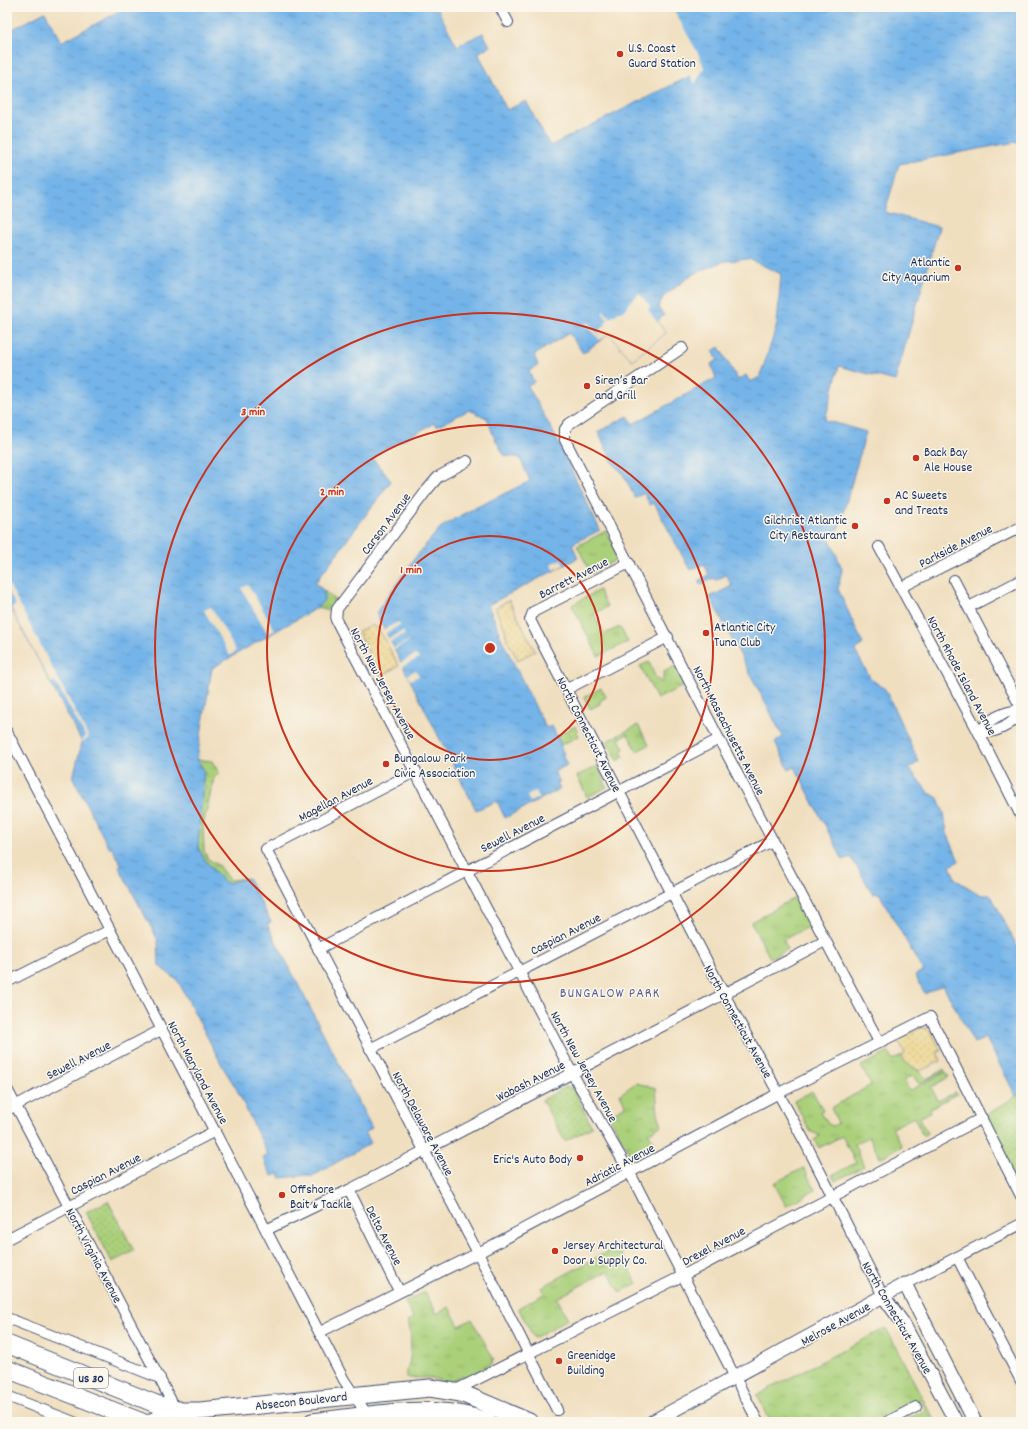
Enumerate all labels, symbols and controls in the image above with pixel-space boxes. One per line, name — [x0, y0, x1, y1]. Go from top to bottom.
place label: U.S. Coast Guard Station — [628, 40, 696, 74]
marker: U.S. Coast Guard Station — [615, 49, 625, 59]
place label: Atlantic City Aquarium — [882, 254, 950, 288]
marker: Atlantic City Aquarium — [953, 263, 963, 273]
place label: Siren’s Bar and Grill — [595, 372, 648, 406]
marker: Siren’s Bar and Grill — [582, 381, 592, 391]
text: 3 min — [241, 404, 265, 421]
place label: Back Bay Ale House — [924, 444, 972, 478]
marker: Back Bay Ale House — [911, 453, 921, 463]
text: 2 min — [320, 484, 344, 501]
place label: AC Sweets and Treats — [895, 487, 948, 521]
street label: Carson Avenue — [357, 489, 417, 559]
marker: AC Sweets and Treats — [882, 496, 892, 506]
place label: Gilchrist Atlantic City Restaurant — [764, 512, 847, 546]
street label: Parkside Avenue — [916, 520, 996, 574]
marker: Gilchrist Atlantic City Restaurant — [850, 521, 860, 531]
street label: Barrett Avenue — [536, 553, 612, 605]
text: 1 min — [400, 562, 422, 579]
street label: North Rhode Island Avenue — [921, 613, 1001, 740]
place label: Atlantic City Tuna Club — [714, 619, 776, 653]
street label: North New Jersey Avenue — [344, 625, 420, 744]
marker: Atlantic City Tuna Club — [701, 628, 711, 638]
centre of rings — [483, 641, 497, 655]
street label: North Massachusetts Avenue — [687, 663, 769, 799]
street label: North Connecticut Avenue — [550, 674, 625, 796]
place label: Bungalow Park Civic Association — [394, 750, 475, 784]
marker: Bungalow Park Civic Association — [381, 759, 391, 769]
street label: Magellan Avenue — [296, 772, 377, 828]
street label: Sewell Avenue — [478, 810, 549, 859]
street label: Caspian Avenue — [528, 909, 605, 961]
street label: North Connecticut Avenue — [698, 962, 776, 1083]
district label: BUNGALOW PARK — [560, 984, 660, 1004]
street label: North New Jersey Avenue — [544, 1008, 621, 1127]
street label: North Maryland Avenue — [162, 1018, 232, 1128]
street label: Sewell Avenue — [44, 1037, 115, 1086]
street label: Wabash Avenue — [493, 1057, 569, 1108]
street label: North Delaware Avenue — [386, 1069, 458, 1180]
street label: Adriatic Avenue — [582, 1140, 659, 1193]
street label: Caspian Avenue — [68, 1149, 145, 1201]
place label: Eric's Auto Body — [493, 1151, 573, 1170]
marker: Eric's Auto Body — [575, 1153, 585, 1163]
place label: Offshore Bait & Tackle — [290, 1181, 352, 1215]
marker: Offshore Bait & Tackle — [277, 1190, 287, 1200]
street label: Delta Avenue — [360, 1203, 406, 1270]
street label: North Virginia Avenue — [60, 1205, 126, 1307]
street label: Drexel Avenue — [679, 1222, 750, 1272]
place label: Jersey Architectural Door & Supply Co. — [563, 1237, 663, 1271]
marker: Jersey Architectural Door & Supply Co. — [550, 1246, 560, 1256]
street label: North Connecticut Avenue — [856, 1258, 936, 1378]
street label: Melrose Avenue — [798, 1298, 875, 1352]
place label: Greenidge Building — [567, 1347, 616, 1381]
marker: Greenidge Building — [554, 1356, 564, 1366]
road number: US 30 — [74, 1368, 108, 1388]
street label: Absecon Boulevard — [254, 1388, 348, 1417]

